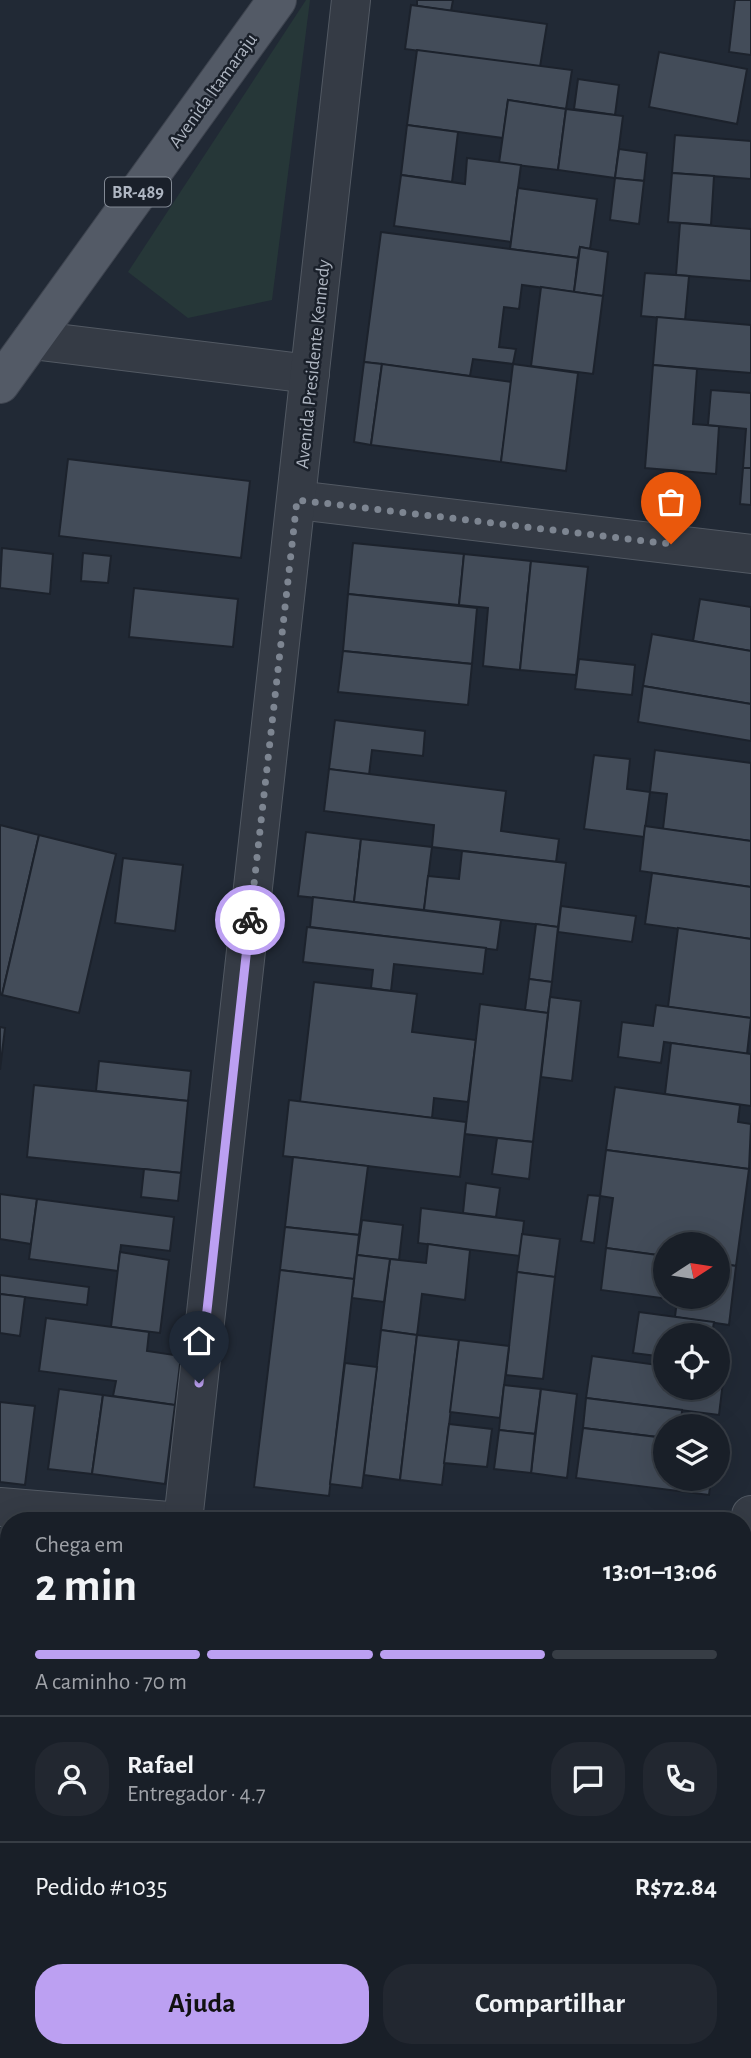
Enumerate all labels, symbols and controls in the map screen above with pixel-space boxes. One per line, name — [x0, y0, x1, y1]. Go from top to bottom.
street label: Avenida Itamaraju — [166, 30, 261, 152]
road number: BR-489 — [105, 177, 171, 206]
street label: Avenida Presidente Kennedy — [293, 259, 334, 470]
pin — [641, 472, 701, 544]
icon: bag — [652, 483, 690, 521]
courier — [215, 885, 285, 955]
icon: bike — [231, 901, 269, 939]
north arrow — [653, 1232, 730, 1309]
map controls — [653, 1232, 730, 1491]
pin — [169, 1311, 229, 1383]
icon: home — [180, 1322, 218, 1360]
button: locate — [653, 1323, 730, 1400]
button: layers — [653, 1414, 730, 1491]
text: Chega em — [35, 1534, 124, 1557]
text: 13:01–13:06 — [603, 1558, 717, 1584]
text: 2 min — [35, 1563, 137, 1609]
text: A caminho · 70 m — [35, 1671, 187, 1694]
button: person — [35, 1742, 109, 1816]
button: chat — [551, 1742, 625, 1816]
button: phone — [643, 1742, 717, 1816]
text: Rafael — [127, 1752, 194, 1778]
text: Entregador · 4.7 — [127, 1783, 266, 1806]
text: Pedido #1035 — [35, 1874, 167, 1900]
text: R$72.84 — [635, 1874, 717, 1900]
button: Ajuda — [35, 1964, 369, 2044]
button: Compartilhar — [383, 1964, 717, 2044]

